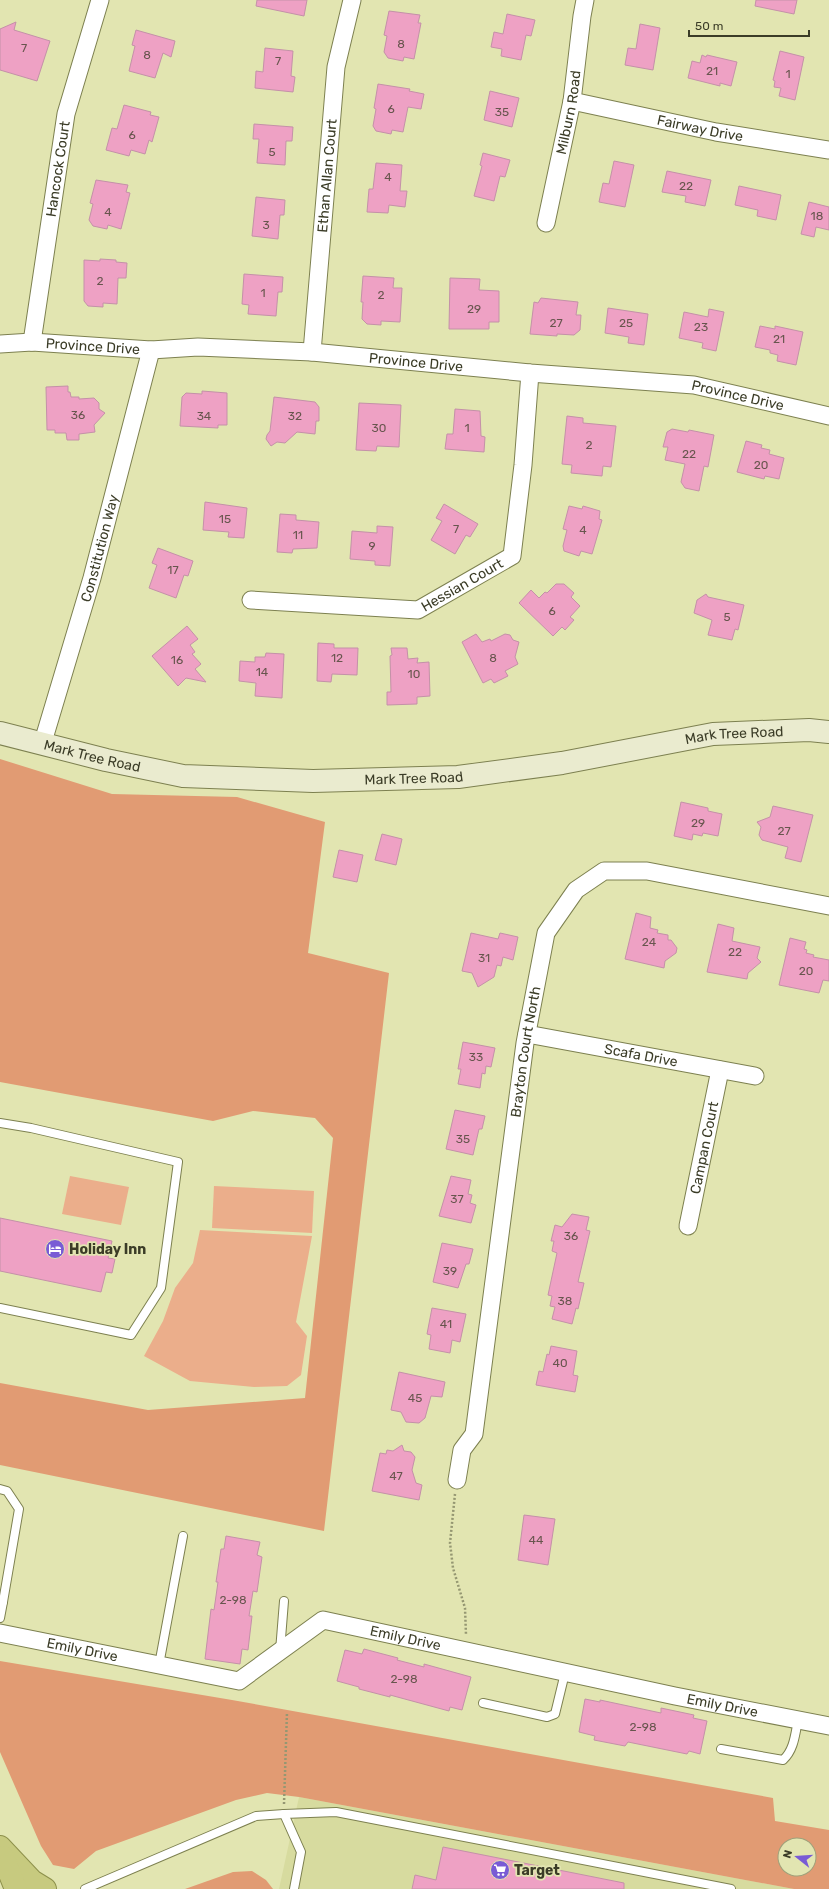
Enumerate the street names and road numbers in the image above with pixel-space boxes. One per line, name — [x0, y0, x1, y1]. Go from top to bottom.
street label: Milburn Road — [552, 69, 584, 156]
street label: Fairway Drive — [656, 111, 745, 145]
street label: Ethan Allan Court — [314, 118, 340, 233]
street label: Hancock Court — [42, 119, 73, 218]
street label: Province Drive — [45, 334, 141, 358]
street label: Province Drive — [368, 349, 464, 375]
street label: Province Drive — [690, 376, 786, 414]
street label: Constitution Way — [77, 492, 122, 604]
street label: Hessian Court — [418, 554, 506, 615]
street label: Mark Tree Road — [684, 723, 784, 748]
street label: Mark Tree Road — [42, 736, 142, 775]
street label: Mark Tree Road — [364, 768, 464, 788]
street label: Brayton Court North — [507, 985, 544, 1118]
street label: Scafa Drive — [603, 1040, 679, 1070]
street label: Campan Court — [686, 1099, 722, 1195]
street label: Emily Drive — [368, 1622, 443, 1654]
street label: Emily Drive — [45, 1634, 120, 1665]
street label: Emily Drive — [685, 1690, 760, 1721]

